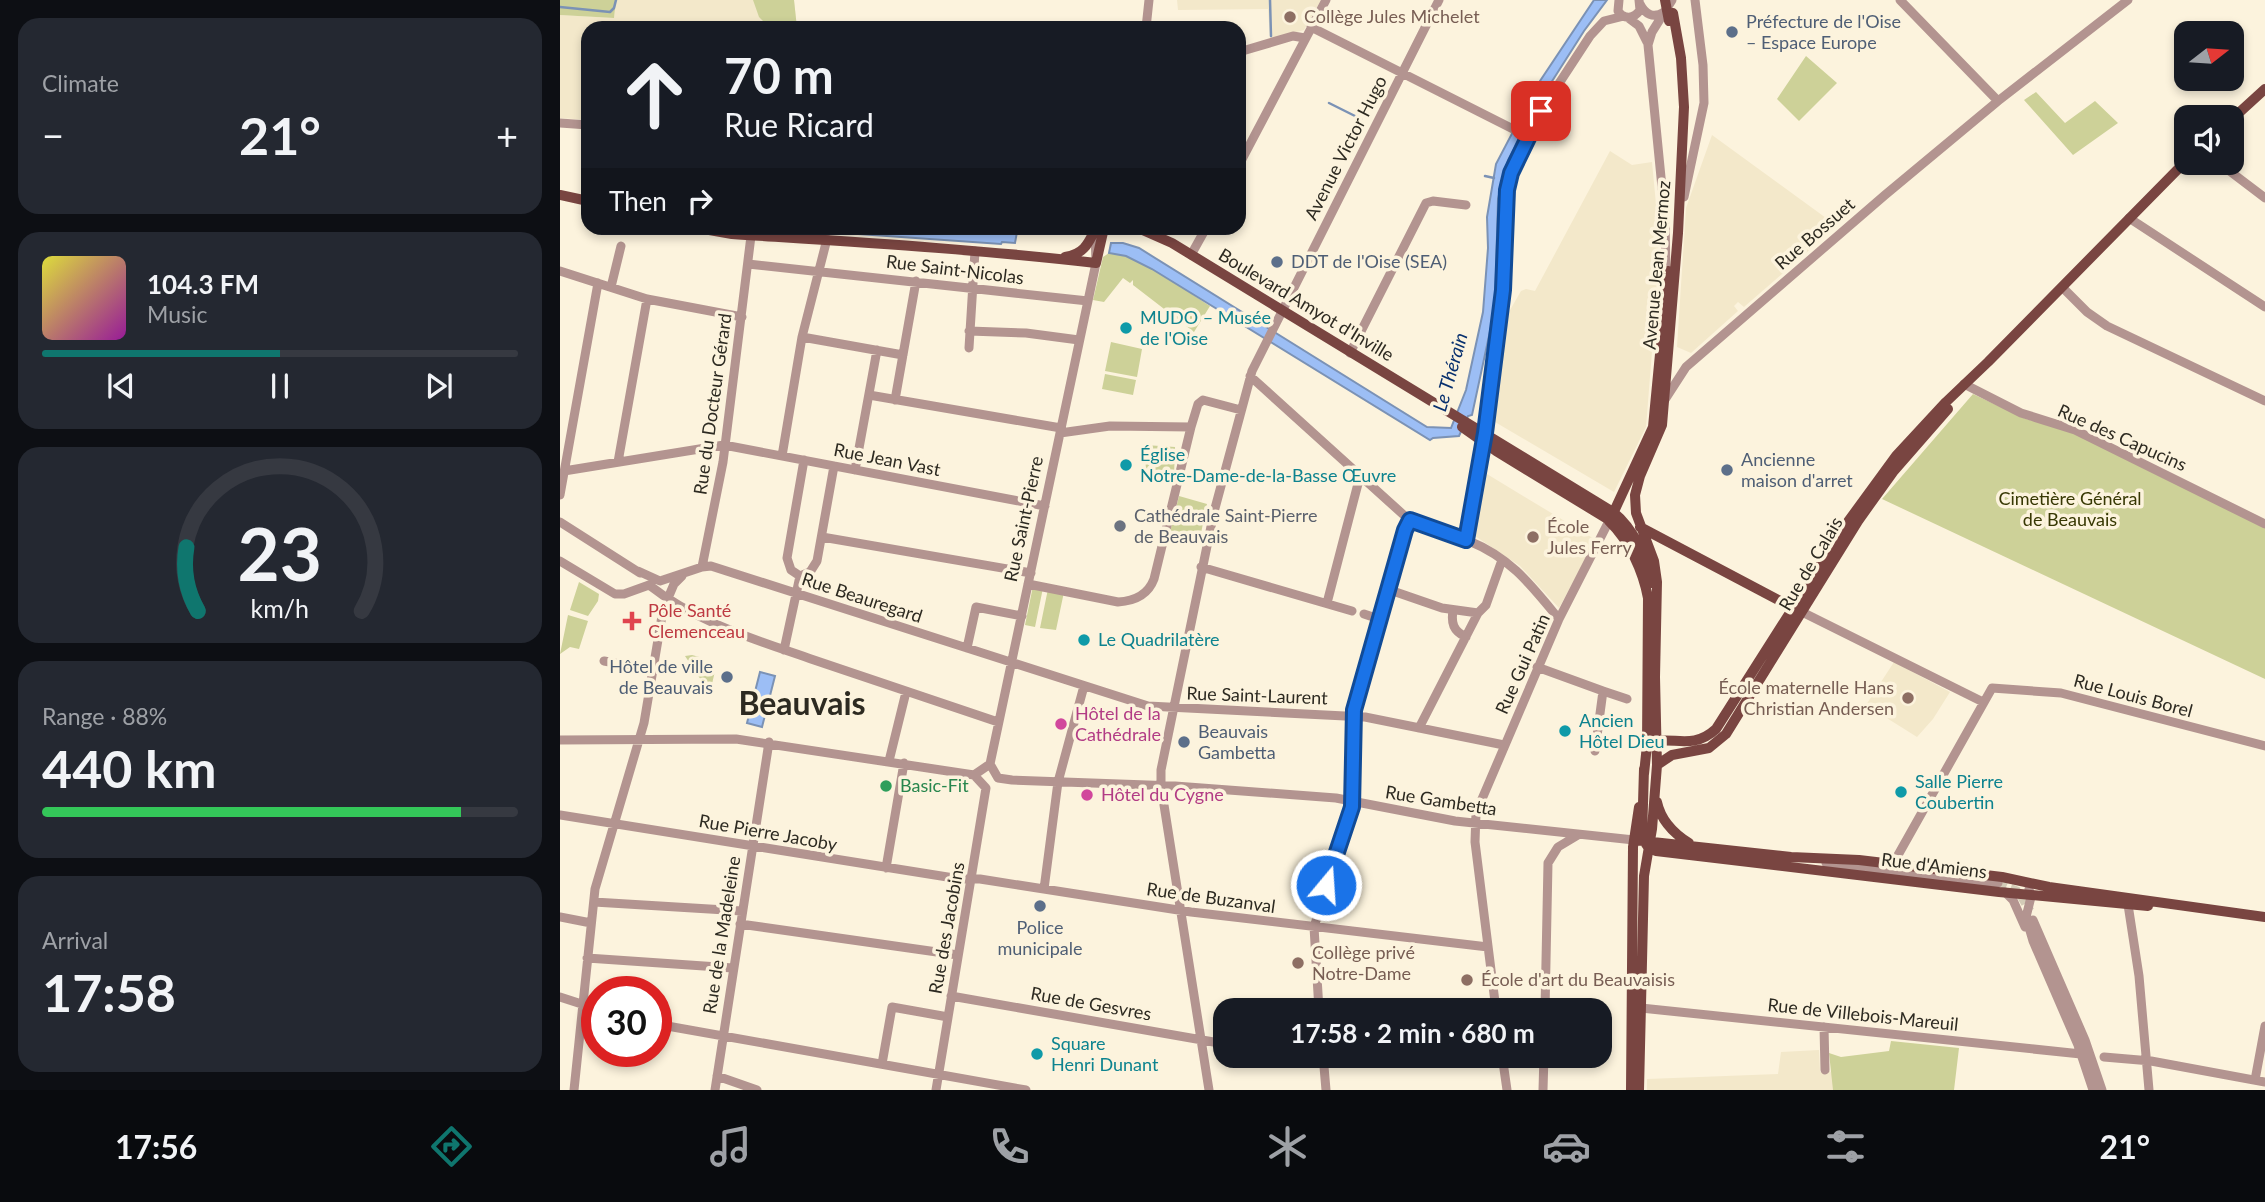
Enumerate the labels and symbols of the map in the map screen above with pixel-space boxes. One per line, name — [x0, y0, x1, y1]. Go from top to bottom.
place label: Collège Jules Michelet — [1304, 5, 1480, 27]
marker: Collège Jules Michelet — [1282, 9, 1298, 25]
place label: Préfecture de l'Oise – Espace Europe — [1746, 10, 1901, 53]
north arrow — [2174, 21, 2244, 91]
marker: Préfecture de l'Oise – Espace Europe — [1724, 24, 1740, 40]
street label: Avenue Victor Hugo — [1299, 72, 1391, 223]
pin — [1511, 81, 1571, 141]
street label: Avenue Jean Mermoz — [1638, 180, 1674, 350]
street label: Rue Bossuet — [1770, 192, 1859, 274]
street label: Boulevard Amyot d'Inville — [1215, 243, 1398, 365]
street label: Rue Saint-Nicolas — [885, 250, 1025, 288]
place label: DDT de l'Oise (SEA) — [1291, 250, 1447, 272]
marker: DDT de l'Oise (SEA) — [1269, 254, 1285, 270]
place label: MUDO – Musée de l'Oise — [1140, 306, 1271, 349]
street label: Rue du Docteur Gérard — [688, 312, 736, 496]
marker: MUDO – Musée de l'Oise — [1118, 320, 1134, 336]
water label: Le Thérain — [1427, 330, 1472, 414]
street label: Rue des Capucins — [2054, 399, 2191, 475]
street label: Rue Jean Vast — [832, 438, 943, 480]
place label: Église Notre-Dame-de-la-Basse Œuvre — [1140, 443, 1396, 486]
place label: Ancienne maison d'arret — [1741, 448, 1853, 491]
street label: Rue Saint-Pierre — [999, 454, 1047, 584]
marker: Église Notre-Dame-de-la-Basse Œuvre — [1118, 457, 1134, 473]
marker: Ancienne maison d'arret — [1719, 462, 1735, 478]
park label: Cimetière Général de Beauvais — [1998, 487, 2142, 530]
place label: Cathédrale Saint-Pierre de Beauvais — [1134, 504, 1317, 547]
street label: Rue de Calais — [1774, 512, 1847, 614]
place label: École Jules Ferry — [1547, 515, 1633, 558]
marker: Cathédrale Saint-Pierre de Beauvais — [1112, 518, 1128, 534]
marker: École Jules Ferry — [1525, 529, 1541, 545]
street label: Rue Beauregard — [799, 567, 925, 627]
place label: Pôle Santé Clemenceau — [648, 599, 745, 642]
street label: Rue Gui Patin — [1490, 610, 1554, 717]
marker: Pôle Santé Clemenceau — [622, 611, 642, 631]
place label: Le Quadrilatère — [1098, 628, 1220, 650]
marker: Le Quadrilatère — [1076, 632, 1092, 648]
place label: Hôtel de ville de Beauvais — [609, 655, 713, 698]
marker: Hôtel de ville de Beauvais — [719, 669, 735, 685]
street label: Rue Louis Borel — [2071, 669, 2195, 721]
place label: École maternelle Hans Christian Andersen — [1719, 676, 1894, 719]
street label: Rue Saint-Laurent — [1186, 682, 1329, 708]
district label: Beauvais — [738, 683, 866, 722]
marker: École maternelle Hans Christian Andersen — [1900, 690, 1916, 706]
place label: Hôtel de la Cathédrale — [1075, 702, 1161, 745]
place label: Ancien Hôtel Dieu — [1579, 709, 1665, 752]
marker: Hôtel de la Cathédrale — [1053, 716, 1069, 732]
place label: Beauvais Gambetta — [1198, 720, 1276, 763]
marker: Ancien Hôtel Dieu — [1557, 723, 1573, 739]
marker: Beauvais Gambetta — [1176, 734, 1192, 750]
place label: Salle Pierre Coubertin — [1915, 770, 2003, 813]
place label: Basic-Fit — [900, 774, 969, 796]
marker: Basic-Fit — [878, 778, 894, 794]
street label: Rue Gambetta — [1384, 780, 1499, 820]
place label: Hôtel du Cygne — [1101, 783, 1224, 805]
marker: Salle Pierre Coubertin — [1893, 784, 1909, 800]
marker: Hôtel du Cygne — [1079, 787, 1095, 803]
street label: Rue Pierre Jacoby — [697, 809, 840, 855]
position arrow — [1289, 848, 1363, 922]
street label: Rue d'Amiens — [1880, 848, 1988, 882]
street label: Rue de la Madeleine — [698, 854, 744, 1015]
street label: Rue des Jacobins — [924, 860, 968, 996]
street label: Rue de Buzanval — [1145, 877, 1277, 917]
marker: Police municipale — [1032, 898, 1048, 914]
place label: Police municipale — [998, 916, 1082, 959]
place label: Collège privé Notre-Dame — [1312, 941, 1415, 984]
marker: Collège privé Notre-Dame — [1290, 955, 1306, 971]
place label: École d'art du Beauvaisis — [1481, 968, 1675, 990]
marker: École d'art du Beauvaisis — [1459, 972, 1475, 988]
speed limit sign: 30 — [581, 976, 672, 1067]
street label: Rue de Gesvres — [1029, 982, 1153, 1024]
street label: Rue de Villebois-Mareuil — [1767, 993, 1960, 1035]
place label: Square Henri Dunant — [1051, 1032, 1159, 1075]
marker: Square Henri Dunant — [1029, 1046, 1045, 1062]

